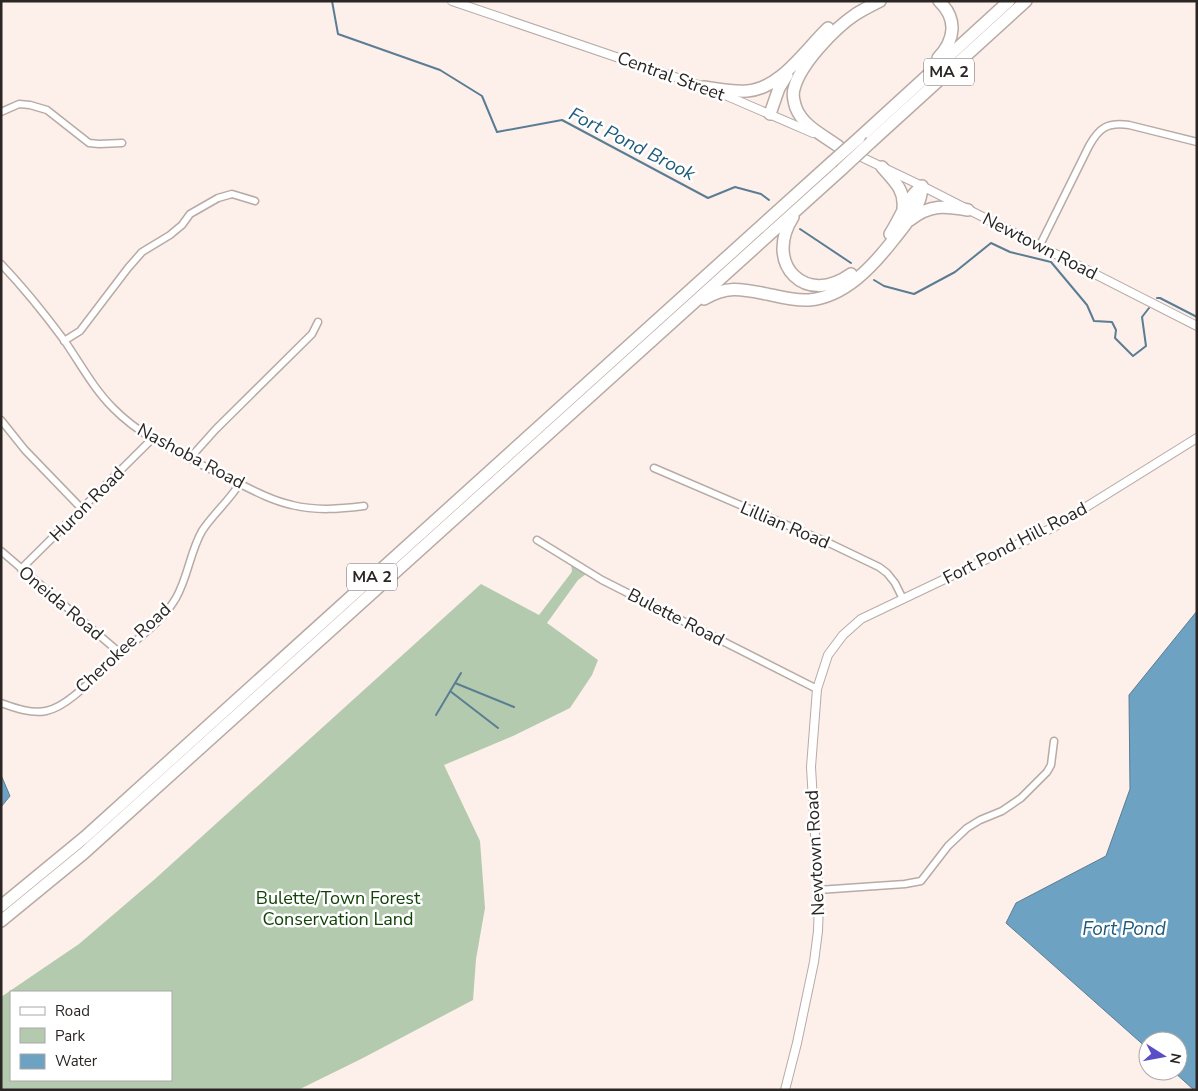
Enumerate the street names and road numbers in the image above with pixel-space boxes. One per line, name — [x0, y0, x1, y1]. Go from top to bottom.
street label: Central Street — [614, 45, 729, 107]
road number: MA 2 — [924, 58, 974, 86]
street label: Newtown Road — [978, 207, 1102, 285]
street label: Nashoba Road — [133, 418, 249, 494]
street label: Huron Road — [44, 461, 130, 547]
street label: Lillian Road — [737, 495, 833, 555]
street label: Fort Pond Hill Road — [939, 496, 1091, 590]
street label: Oneida Road — [13, 560, 109, 646]
road number: MA 2 — [347, 564, 397, 590]
street label: Bulette Road — [624, 582, 728, 652]
street label: Cherokee Road — [70, 597, 176, 699]
street label: Newtown Road — [800, 789, 830, 917]

